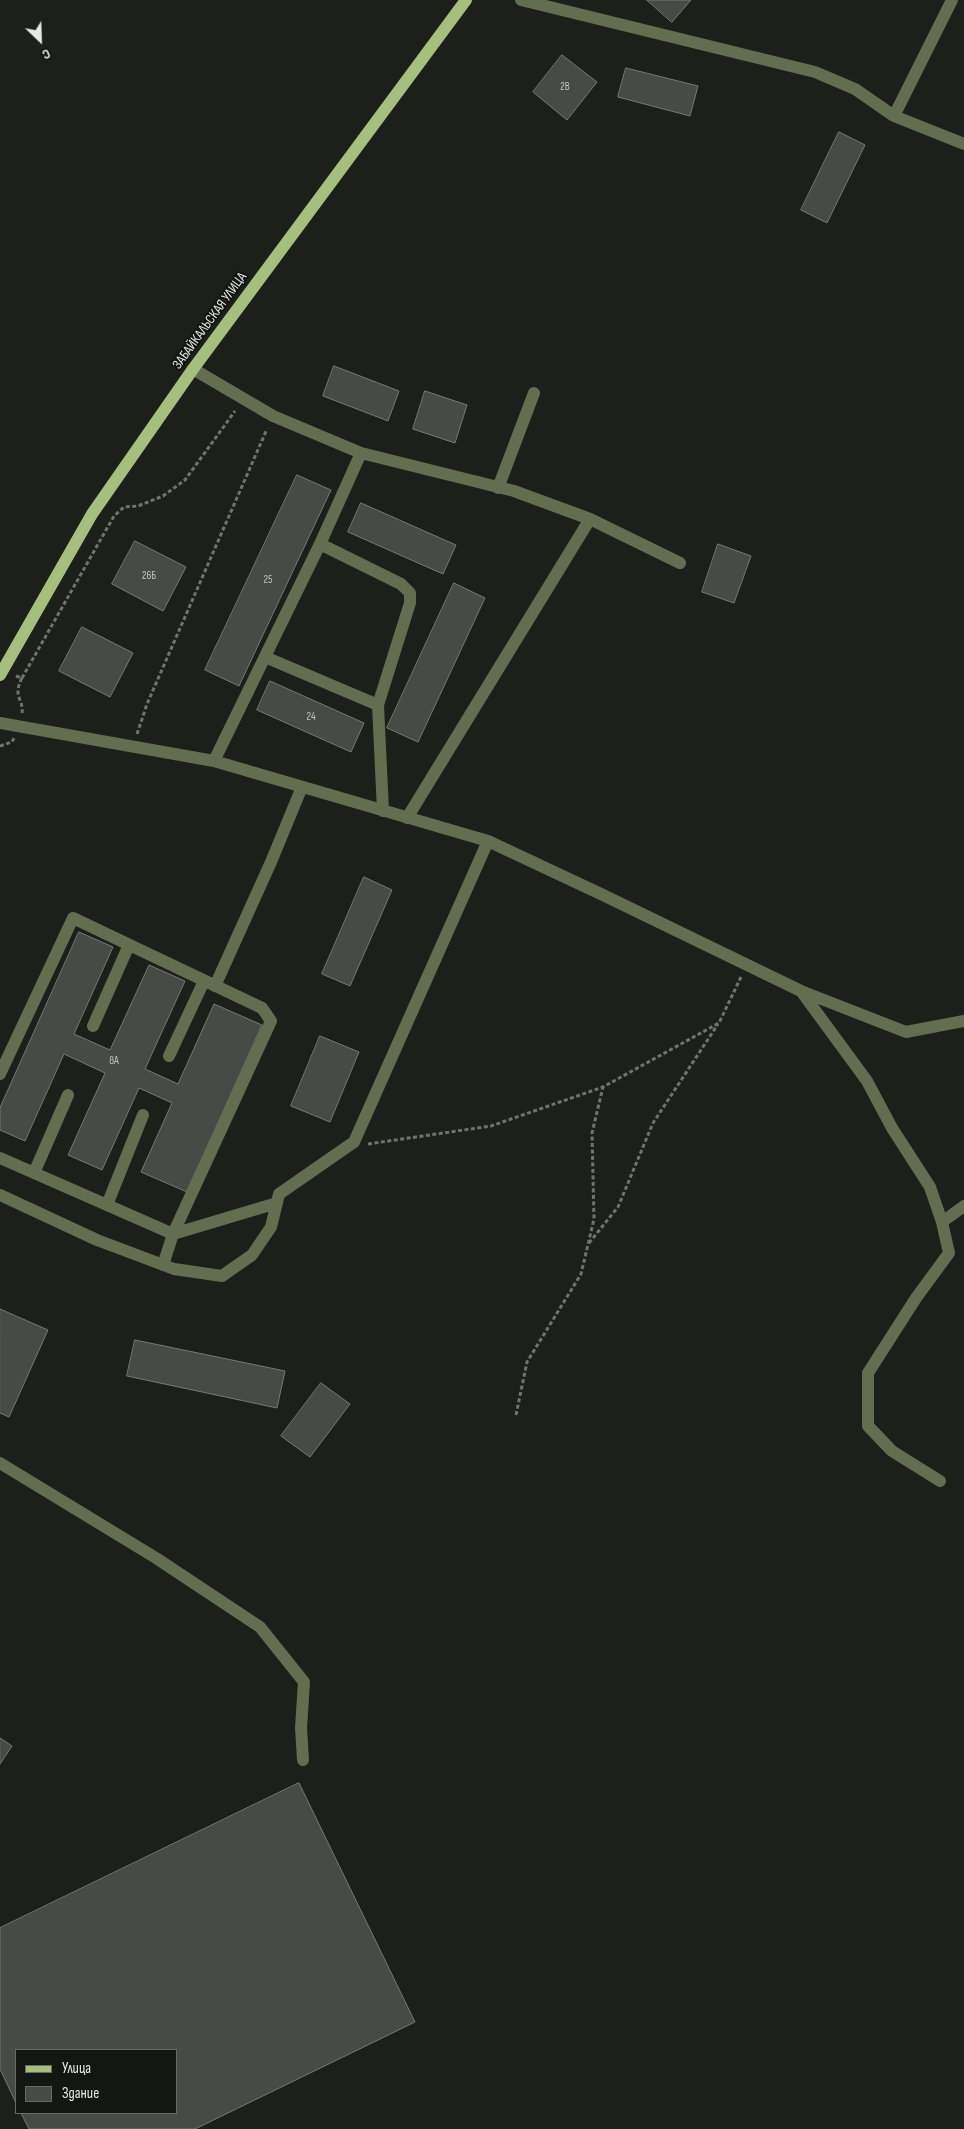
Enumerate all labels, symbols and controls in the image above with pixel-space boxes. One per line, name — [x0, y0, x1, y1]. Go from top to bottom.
north arrow — [15, 15, 65, 65]
text: С — [40, 45, 53, 63]
house number: 2В — [560, 80, 570, 94]
street label: ЗАБАЙКАЛЬСКАЯ УЛИЦА — [169, 269, 251, 373]
house number: 26Б — [142, 569, 156, 583]
house number: 25 — [264, 573, 272, 587]
house number: 24 — [306, 710, 316, 724]
house number: 8А — [109, 1054, 119, 1068]
legend — [15, 2049, 178, 2114]
text: Улица — [62, 2059, 91, 2078]
text: Здание — [62, 2084, 99, 2103]

